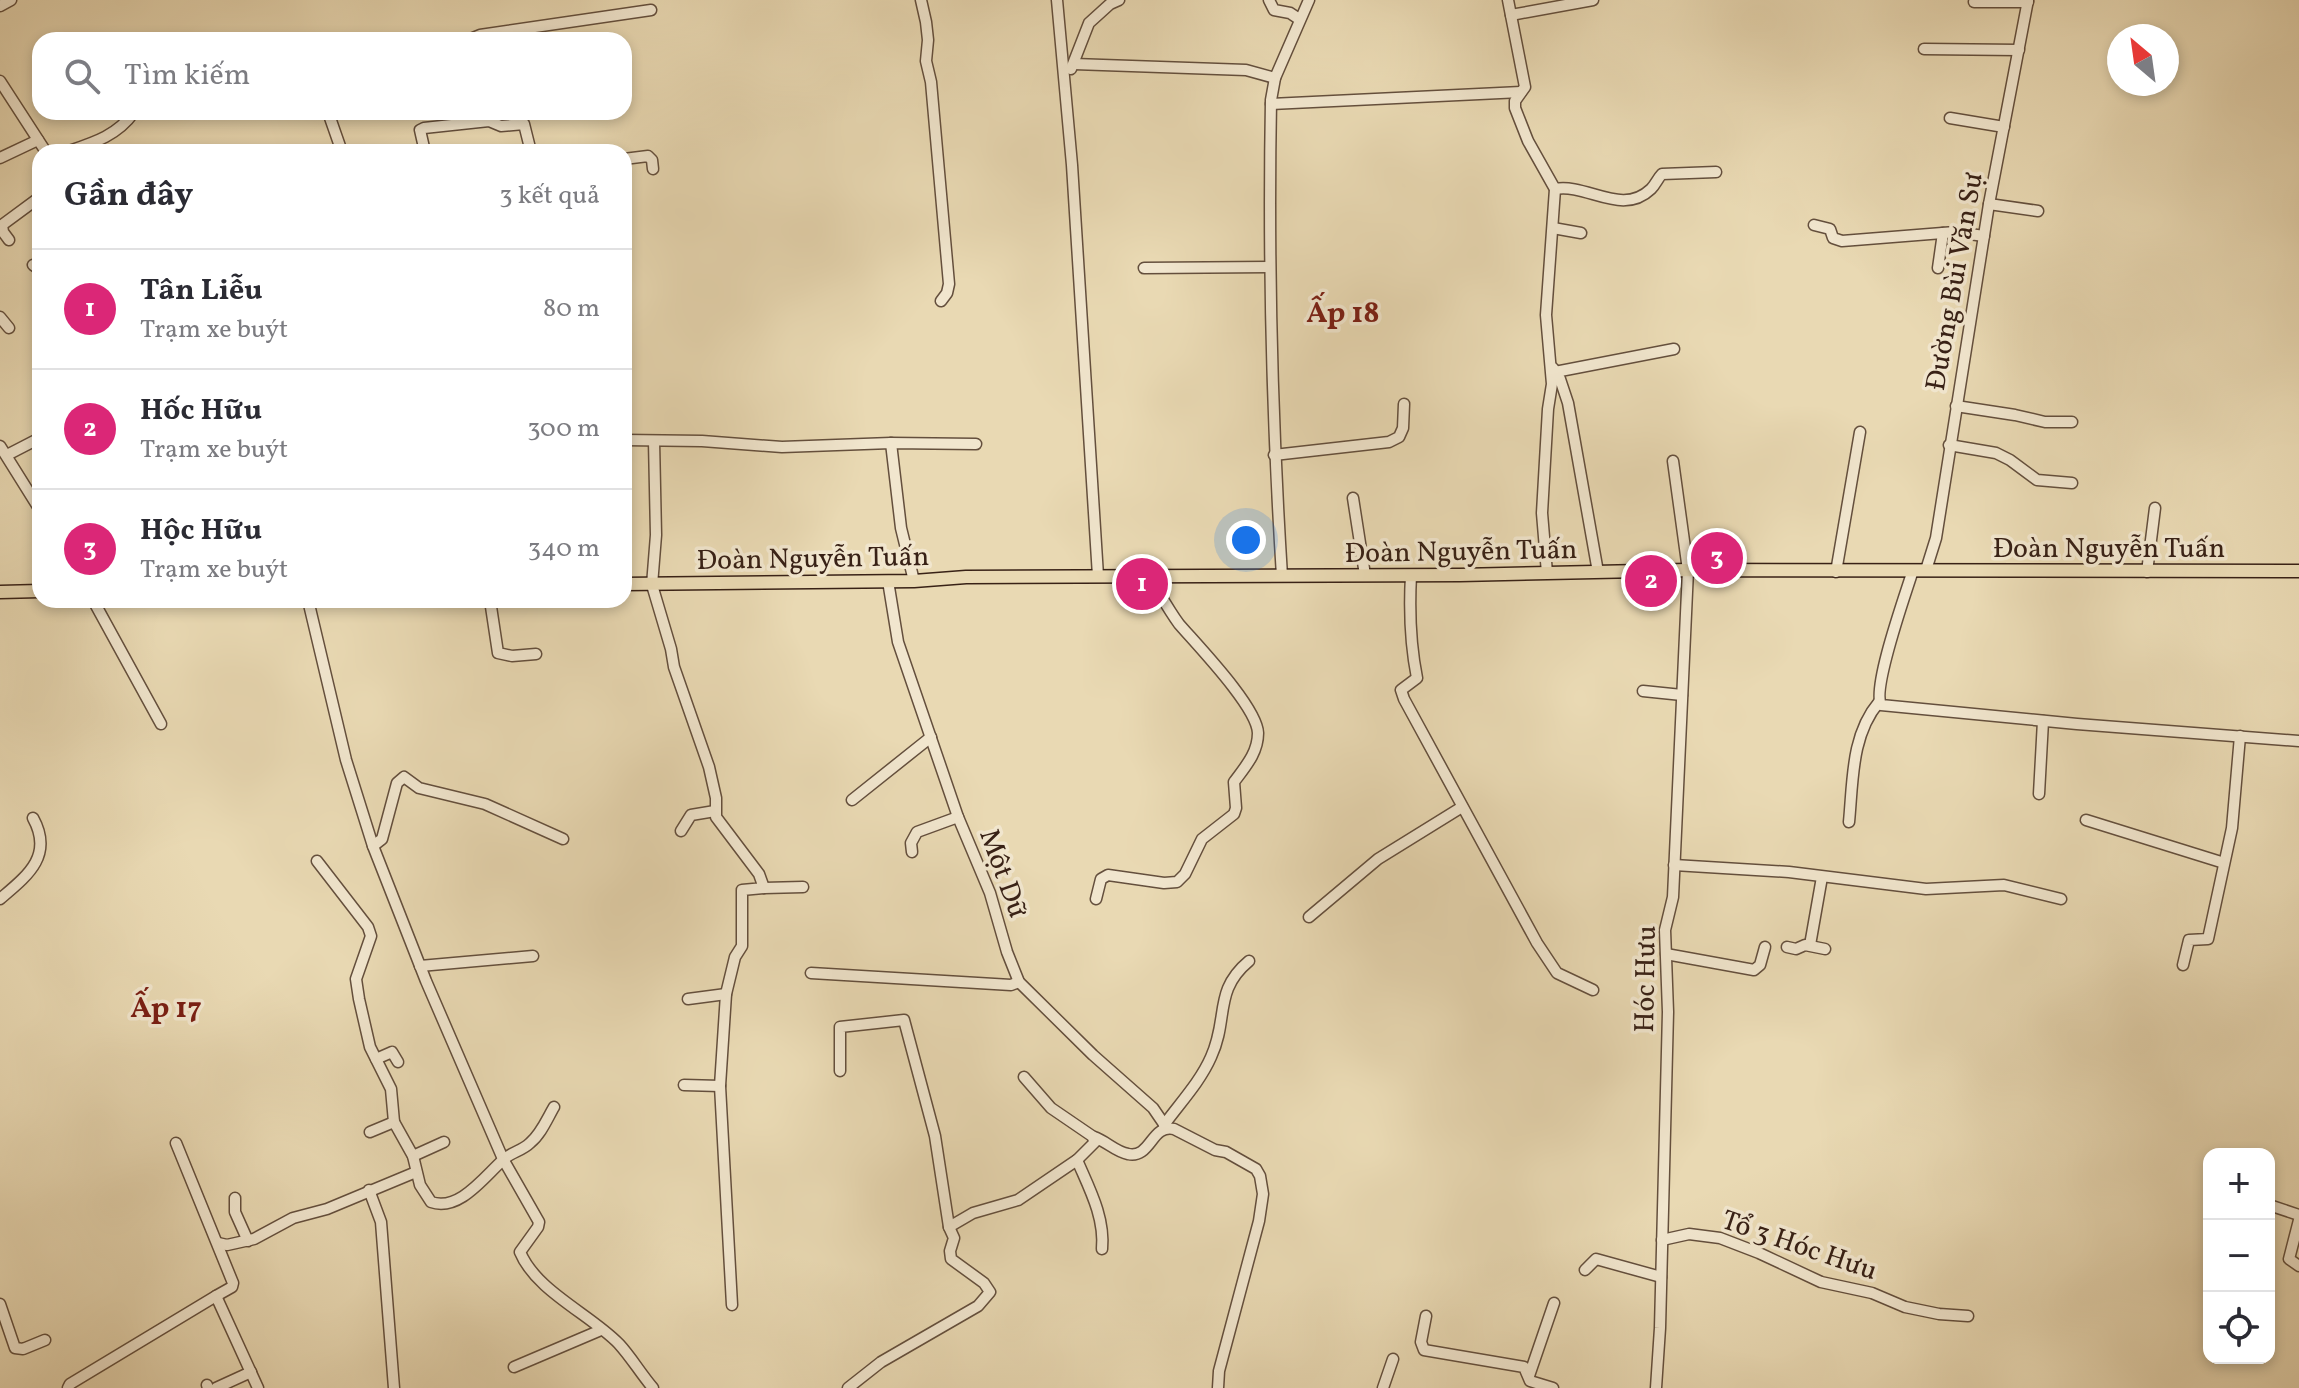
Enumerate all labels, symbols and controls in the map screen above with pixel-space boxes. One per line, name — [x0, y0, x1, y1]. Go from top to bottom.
north arrow — [2107, 24, 2179, 96]
search box — [32, 32, 632, 120]
icon: search — [60, 54, 104, 98]
text: Tìm kiếm — [124, 55, 250, 97]
street label: Đường Bùi Văn Sự — [1917, 169, 1994, 394]
text: Gần đây — [64, 173, 193, 220]
text: 3 kết quả — [499, 178, 600, 214]
text: Tân Liễu — [140, 270, 263, 312]
text: 1 — [85, 291, 95, 327]
text: 80 m — [543, 291, 600, 327]
district label: Ấp 18 — [1306, 292, 1380, 335]
text: Trạm xe buýt — [140, 312, 288, 348]
text: Hốc Hữu — [140, 390, 262, 432]
text: 2 — [83, 411, 97, 447]
text: 300 m — [527, 411, 600, 447]
text: Trạm xe buýt — [140, 432, 288, 468]
text: Hộc Hữu — [140, 510, 262, 552]
your location — [1226, 520, 1266, 560]
pin: 3 — [1691, 528, 1743, 588]
street label: Đoàn Nguyễn Tuấn — [1993, 530, 2225, 569]
text: 3 — [83, 531, 97, 567]
text: 340 m — [528, 531, 600, 567]
street label: Đoàn Nguyễn Tuấn — [1344, 531, 1578, 574]
street label: Đoàn Nguyễn Tuấn — [696, 538, 930, 581]
pin: 2 — [1625, 551, 1677, 611]
text: Trạm xe buýt — [140, 552, 288, 588]
pin: 1 — [1116, 554, 1168, 614]
street label: Một Dữ — [968, 824, 1037, 924]
street label: Hóc Hưu — [1626, 925, 1667, 1033]
district label: Ấp 17 — [130, 987, 202, 1030]
map controls — [2203, 1148, 2275, 1364]
button: + — [2203, 1148, 2275, 1220]
street label: Tổ 3 Hóc Hưu — [1716, 1202, 1882, 1291]
button: − — [2203, 1220, 2275, 1292]
button: locate — [2203, 1292, 2275, 1364]

